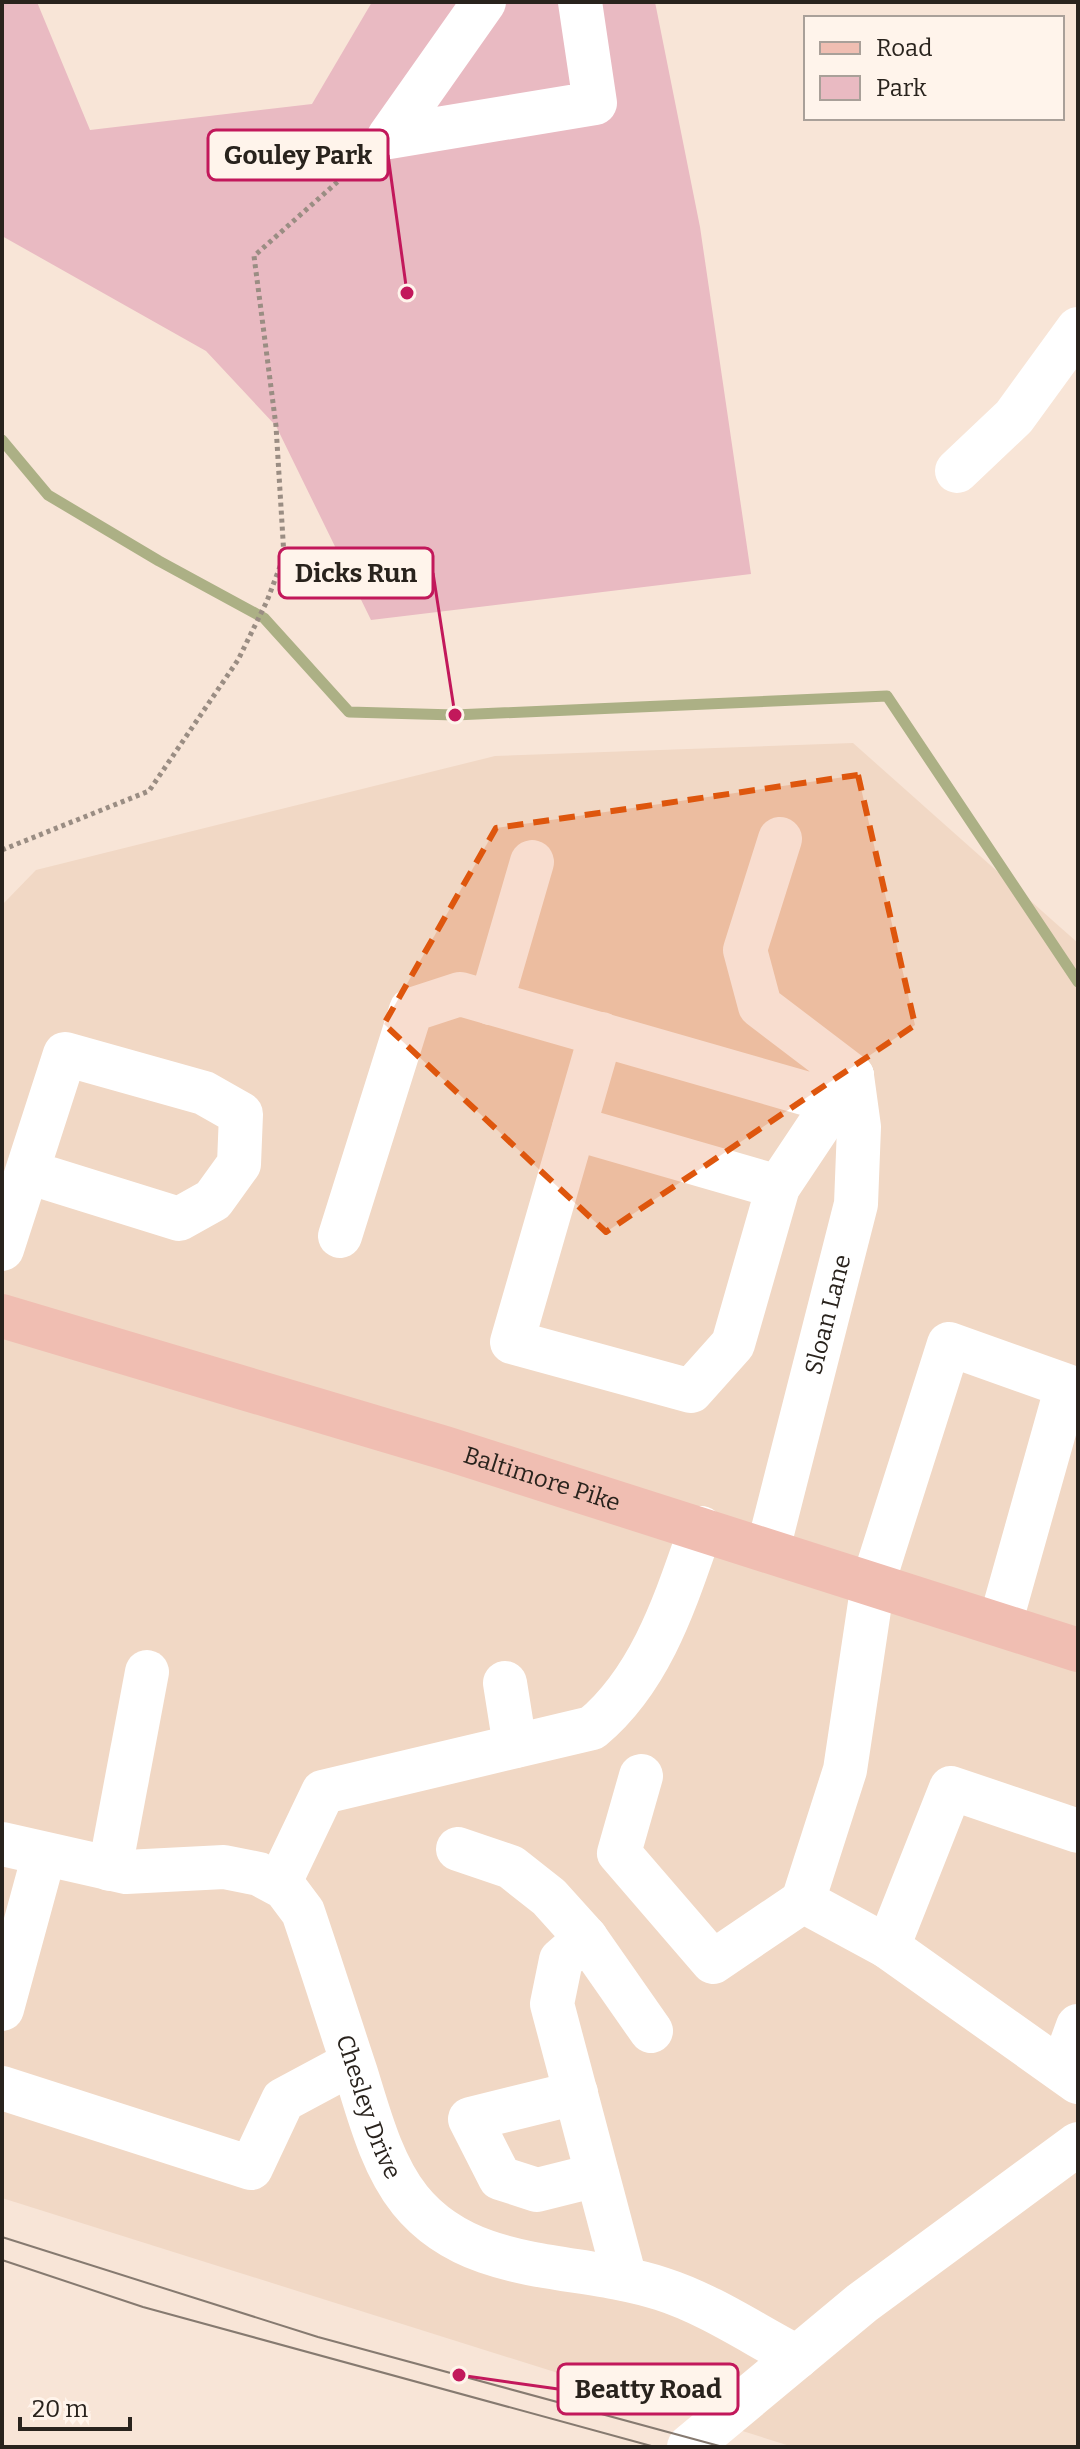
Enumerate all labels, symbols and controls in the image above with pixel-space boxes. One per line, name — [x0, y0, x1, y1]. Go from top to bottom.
legend — [804, 16, 1064, 120]
text: Road — [876, 34, 932, 62]
text: Park — [876, 74, 927, 102]
callout: Gouley Park — [208, 130, 388, 180]
text: Gouley Park — [224, 140, 373, 171]
callout: Dicks Run — [279, 548, 433, 598]
text: Dicks Run — [295, 558, 417, 589]
street label: Sloan Lane — [799, 1252, 857, 1377]
street label: Baltimore Pike — [460, 1441, 624, 1517]
street label: Chesley Drive — [330, 2031, 407, 2184]
callout: Beatty Road — [558, 2364, 738, 2414]
text: Beatty Road — [574, 2374, 722, 2405]
scale bar — [20, 2381, 130, 2431]
text: 20 m — [32, 2395, 88, 2423]

